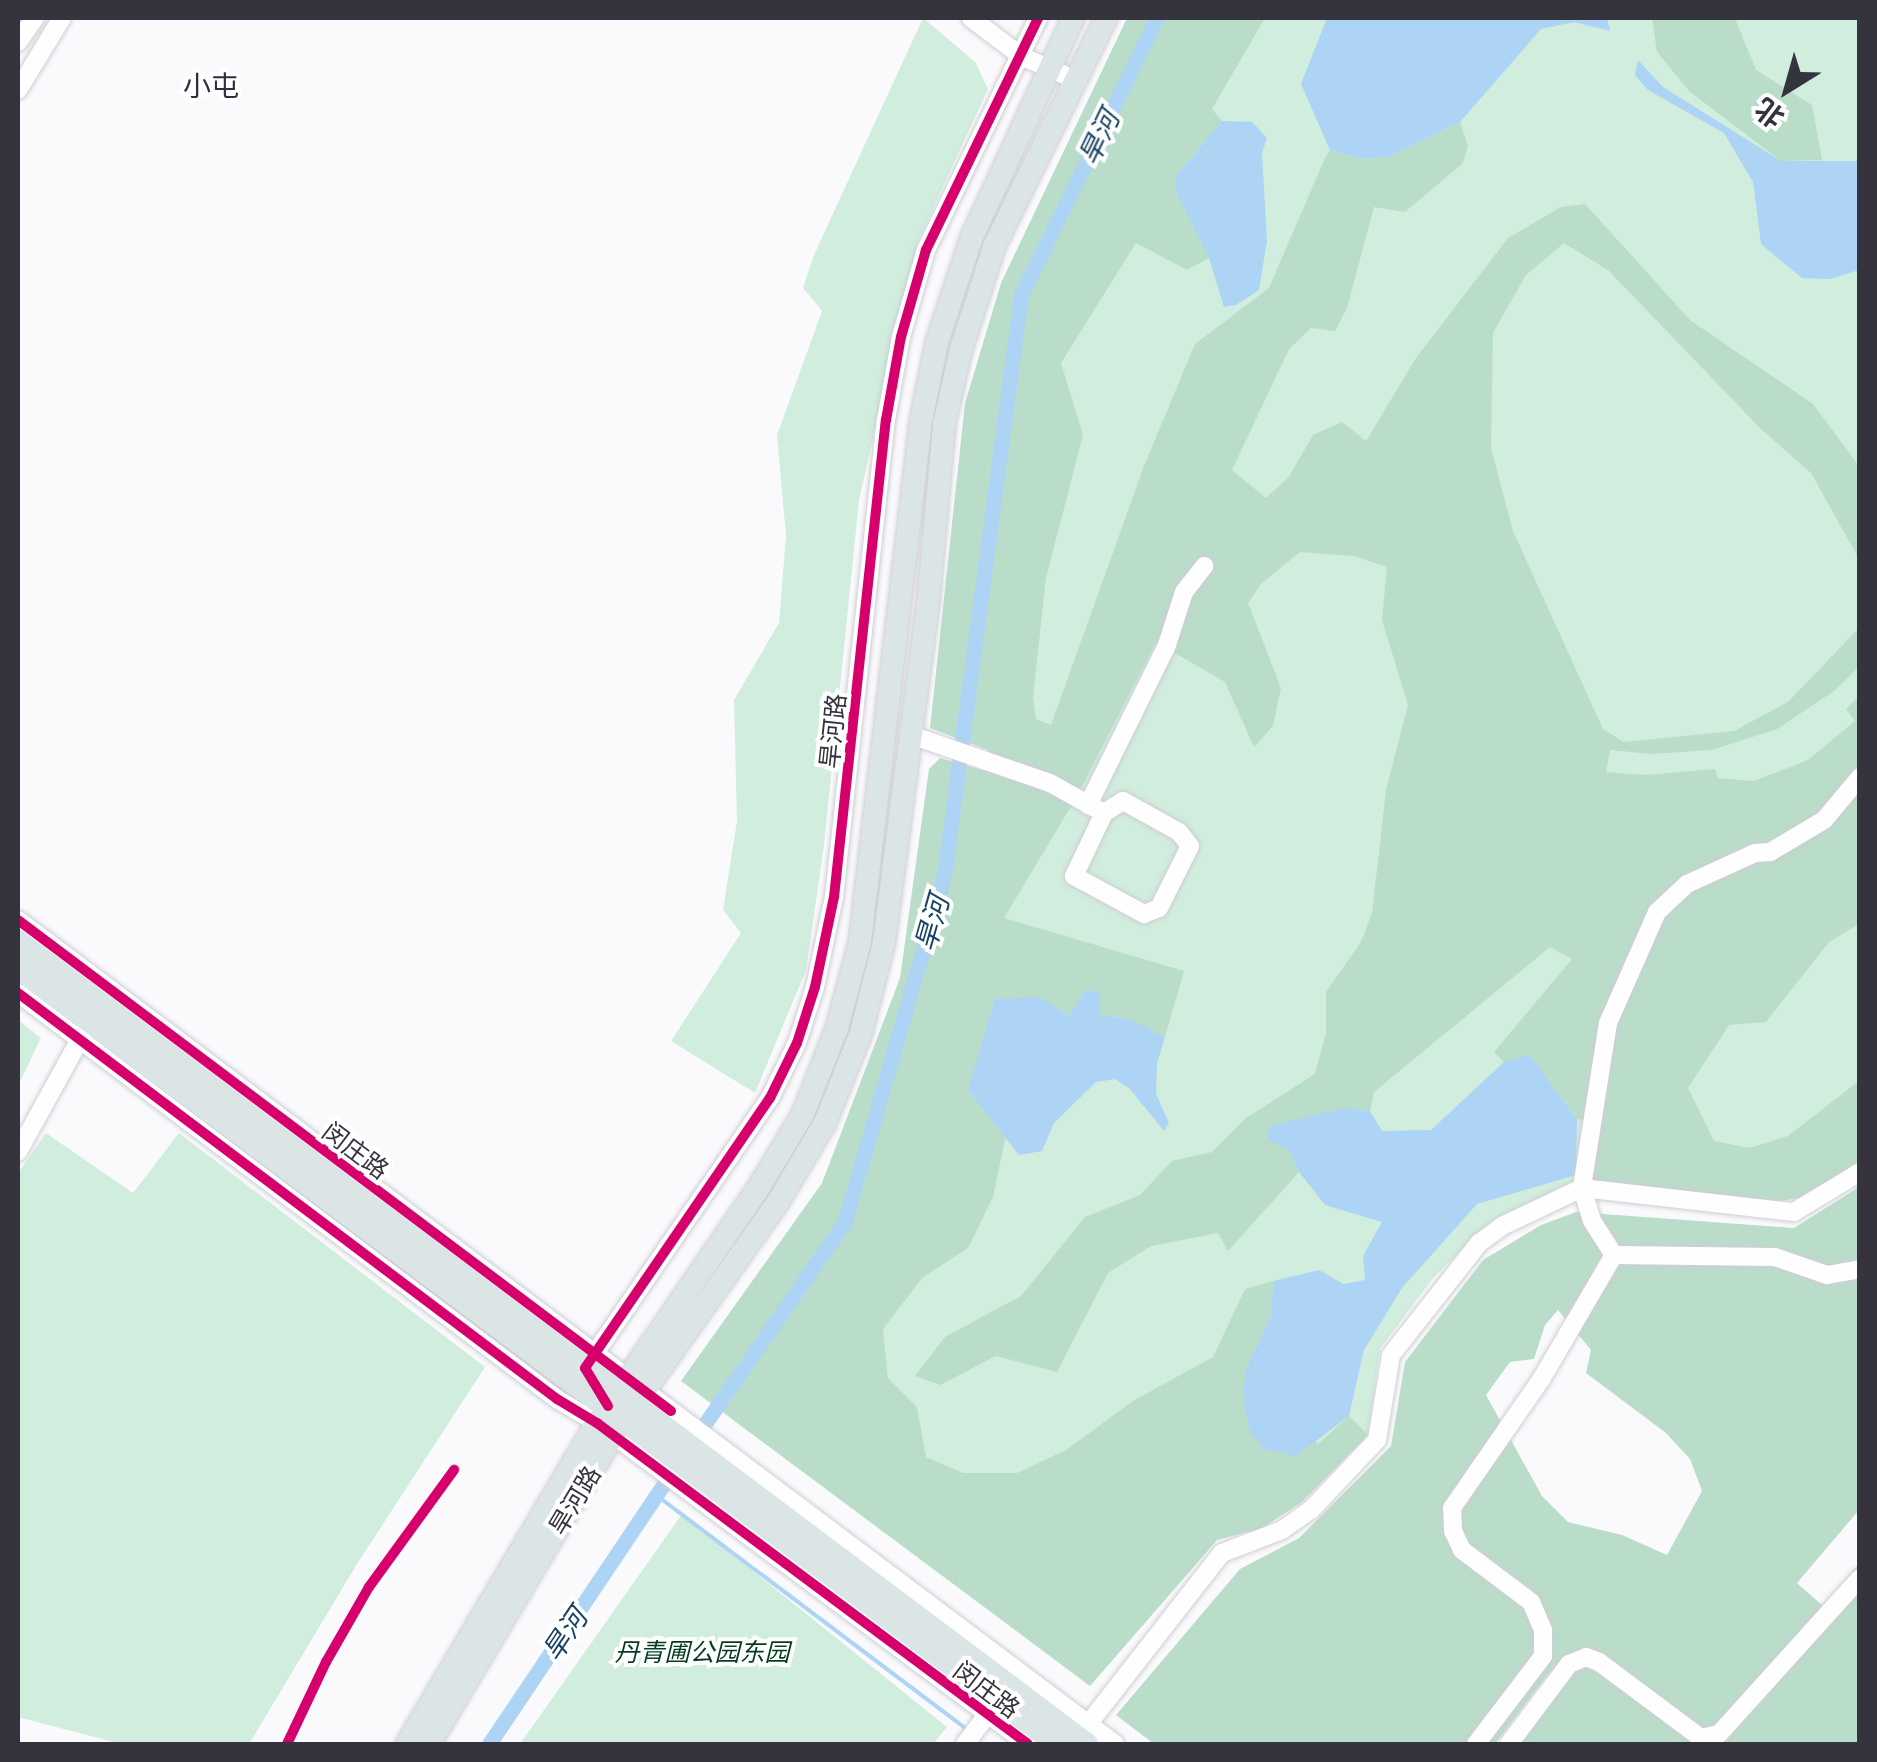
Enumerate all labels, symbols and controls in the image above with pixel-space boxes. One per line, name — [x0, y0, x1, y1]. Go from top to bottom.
north arrow — [1737, 40, 1837, 140]
district label: 小屯 — [183, 68, 239, 102]
text: 北 — [1746, 91, 1791, 138]
water label: 旱河 — [1071, 104, 1125, 170]
street label: 旱河路 — [813, 692, 851, 770]
water label: 旱河 — [907, 891, 955, 955]
street label: 闵庄路 — [317, 1115, 395, 1185]
street label: 旱河路 — [542, 1460, 606, 1540]
water label: 旱河 — [534, 1601, 594, 1667]
park label: 丹青圃公园东园 — [615, 1636, 789, 1666]
street label: 闵庄路 — [948, 1654, 1026, 1724]

